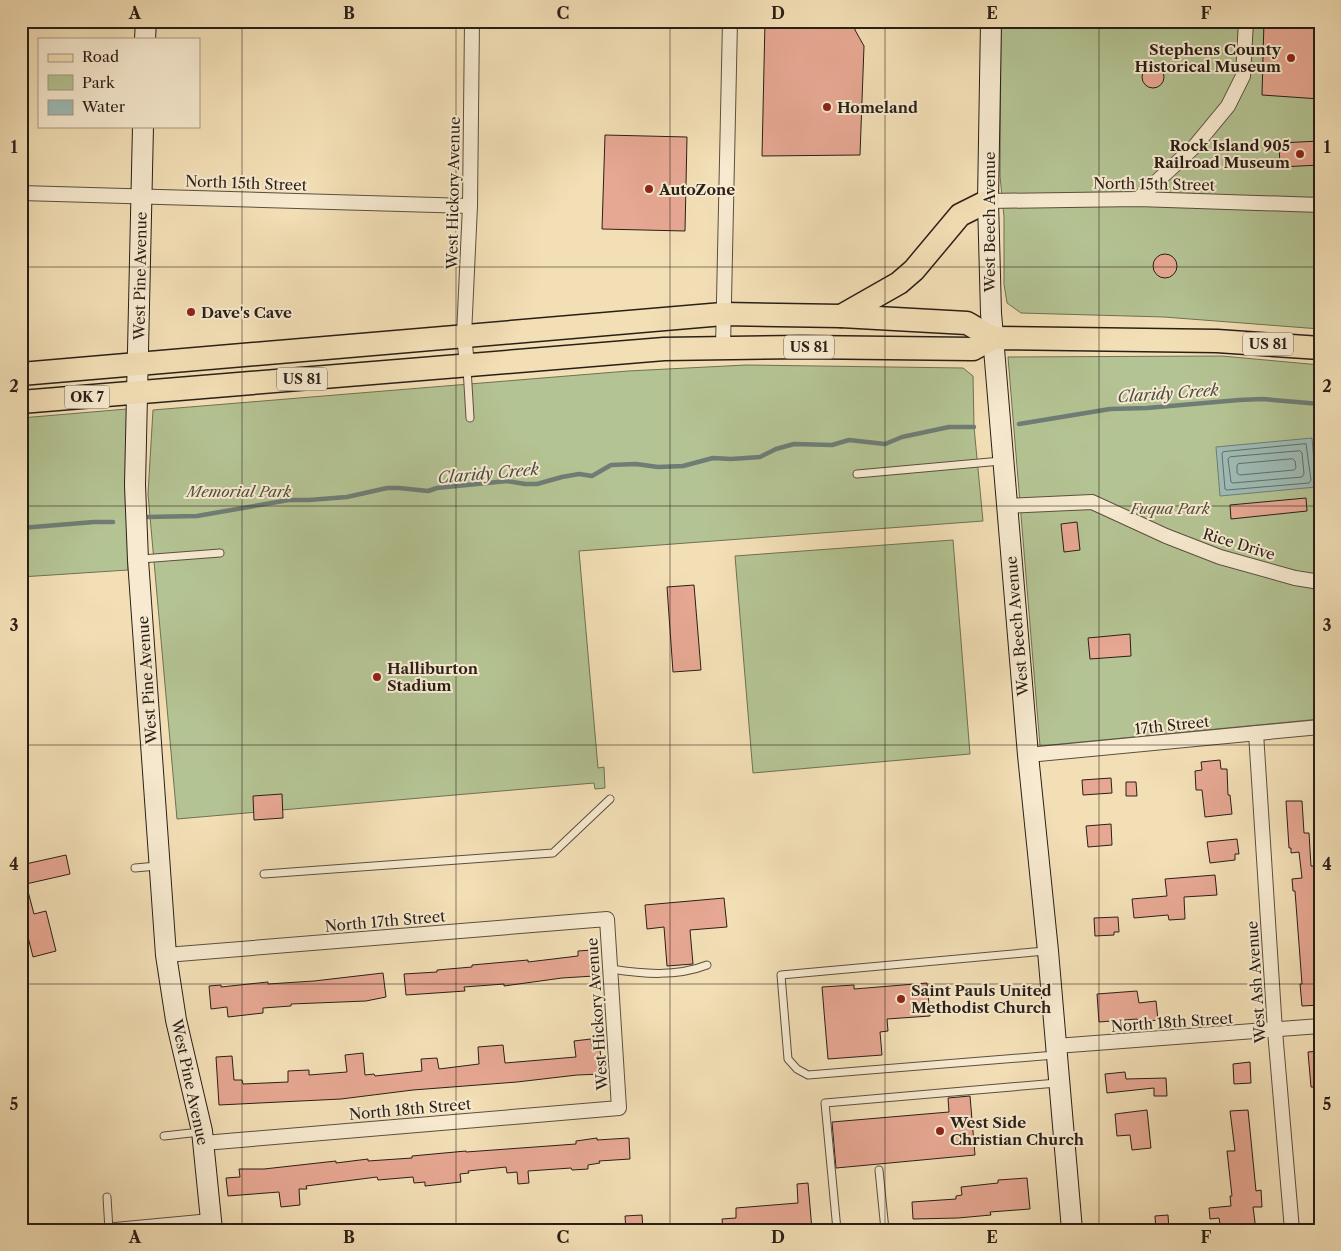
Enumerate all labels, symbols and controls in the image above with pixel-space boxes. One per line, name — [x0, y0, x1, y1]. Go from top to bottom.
text: A — [128, 3, 142, 23]
text: B — [343, 3, 355, 23]
text: C — [557, 3, 569, 23]
text: D — [771, 3, 785, 23]
text: E — [986, 3, 998, 23]
text: F — [1201, 3, 1212, 23]
legend — [38, 38, 200, 128]
place label: Stephens County Historical Museum — [1134, 40, 1282, 76]
text: Road — [82, 47, 119, 66]
marker: Stephens County Historical Museum — [1285, 52, 1297, 64]
text: Park — [82, 73, 116, 92]
text: Water — [81, 97, 126, 116]
place label: Homeland — [837, 98, 918, 117]
marker: Homeland — [821, 101, 833, 113]
street label: West Hickory Avenue — [442, 116, 464, 271]
place label: Rock Island 905 Railroad Museum — [1154, 136, 1290, 172]
text: 1 — [10, 137, 18, 157]
text: 1 — [1323, 137, 1331, 157]
marker: Rock Island 905 Railroad Museum — [1294, 148, 1306, 160]
street label: West Beech Avenue — [980, 152, 999, 293]
street label: North 15th Street — [185, 171, 308, 195]
street label: North 15th Street — [1093, 173, 1216, 195]
place label: AutoZone — [658, 180, 735, 199]
marker: AutoZone — [643, 183, 655, 195]
street label: West Pine Avenue — [129, 212, 151, 341]
place label: Dave's Cave — [201, 303, 292, 322]
marker: Dave's Cave — [185, 306, 197, 318]
road number: US 81 — [1243, 332, 1293, 356]
road number: US 81 — [784, 336, 834, 358]
road number: US 81 — [277, 368, 327, 390]
text: 2 — [9, 376, 19, 396]
text: 2 — [1322, 376, 1332, 396]
water label: Claridy Creek — [1117, 379, 1220, 407]
road number: OK 7 — [64, 386, 110, 408]
water label: Claridy Creek — [437, 459, 540, 487]
park label: Memorial Park — [185, 482, 291, 501]
park label: Fuqua Park — [1129, 499, 1210, 518]
street label: Rice Drive — [1200, 524, 1278, 564]
street label: West Beech Avenue — [1001, 555, 1033, 698]
text: 3 — [9, 615, 19, 635]
street label: West Pine Avenue — [133, 615, 161, 746]
text: 3 — [1322, 615, 1332, 635]
place label: Halliburton Stadium — [387, 659, 479, 695]
marker: Halliburton Stadium — [371, 671, 383, 683]
street label: 17th Street — [1134, 712, 1211, 738]
text: 4 — [9, 854, 19, 874]
text: 4 — [1322, 854, 1332, 874]
street label: North 17th Street — [324, 906, 447, 936]
street label: West Ash Avenue — [1242, 920, 1270, 1045]
street label: West Hickory Avenue — [582, 937, 612, 1092]
place label: Saint Pauls United Methodist Church — [911, 981, 1052, 1017]
marker: Saint Pauls United Methodist Church — [895, 993, 907, 1005]
street label: North 18th Street — [1110, 1008, 1235, 1036]
street label: West Pine Avenue — [167, 1016, 213, 1147]
text: 5 — [10, 1094, 19, 1114]
street label: North 18th Street — [348, 1094, 473, 1124]
text: 5 — [1323, 1094, 1332, 1114]
place label: West Side Christian Church — [949, 1113, 1085, 1149]
marker: West Side Christian Church — [934, 1125, 946, 1137]
text: A — [128, 1227, 142, 1247]
text: B — [343, 1227, 355, 1247]
text: C — [557, 1227, 569, 1247]
text: D — [771, 1227, 785, 1247]
text: E — [986, 1227, 998, 1247]
text: F — [1201, 1227, 1212, 1247]

